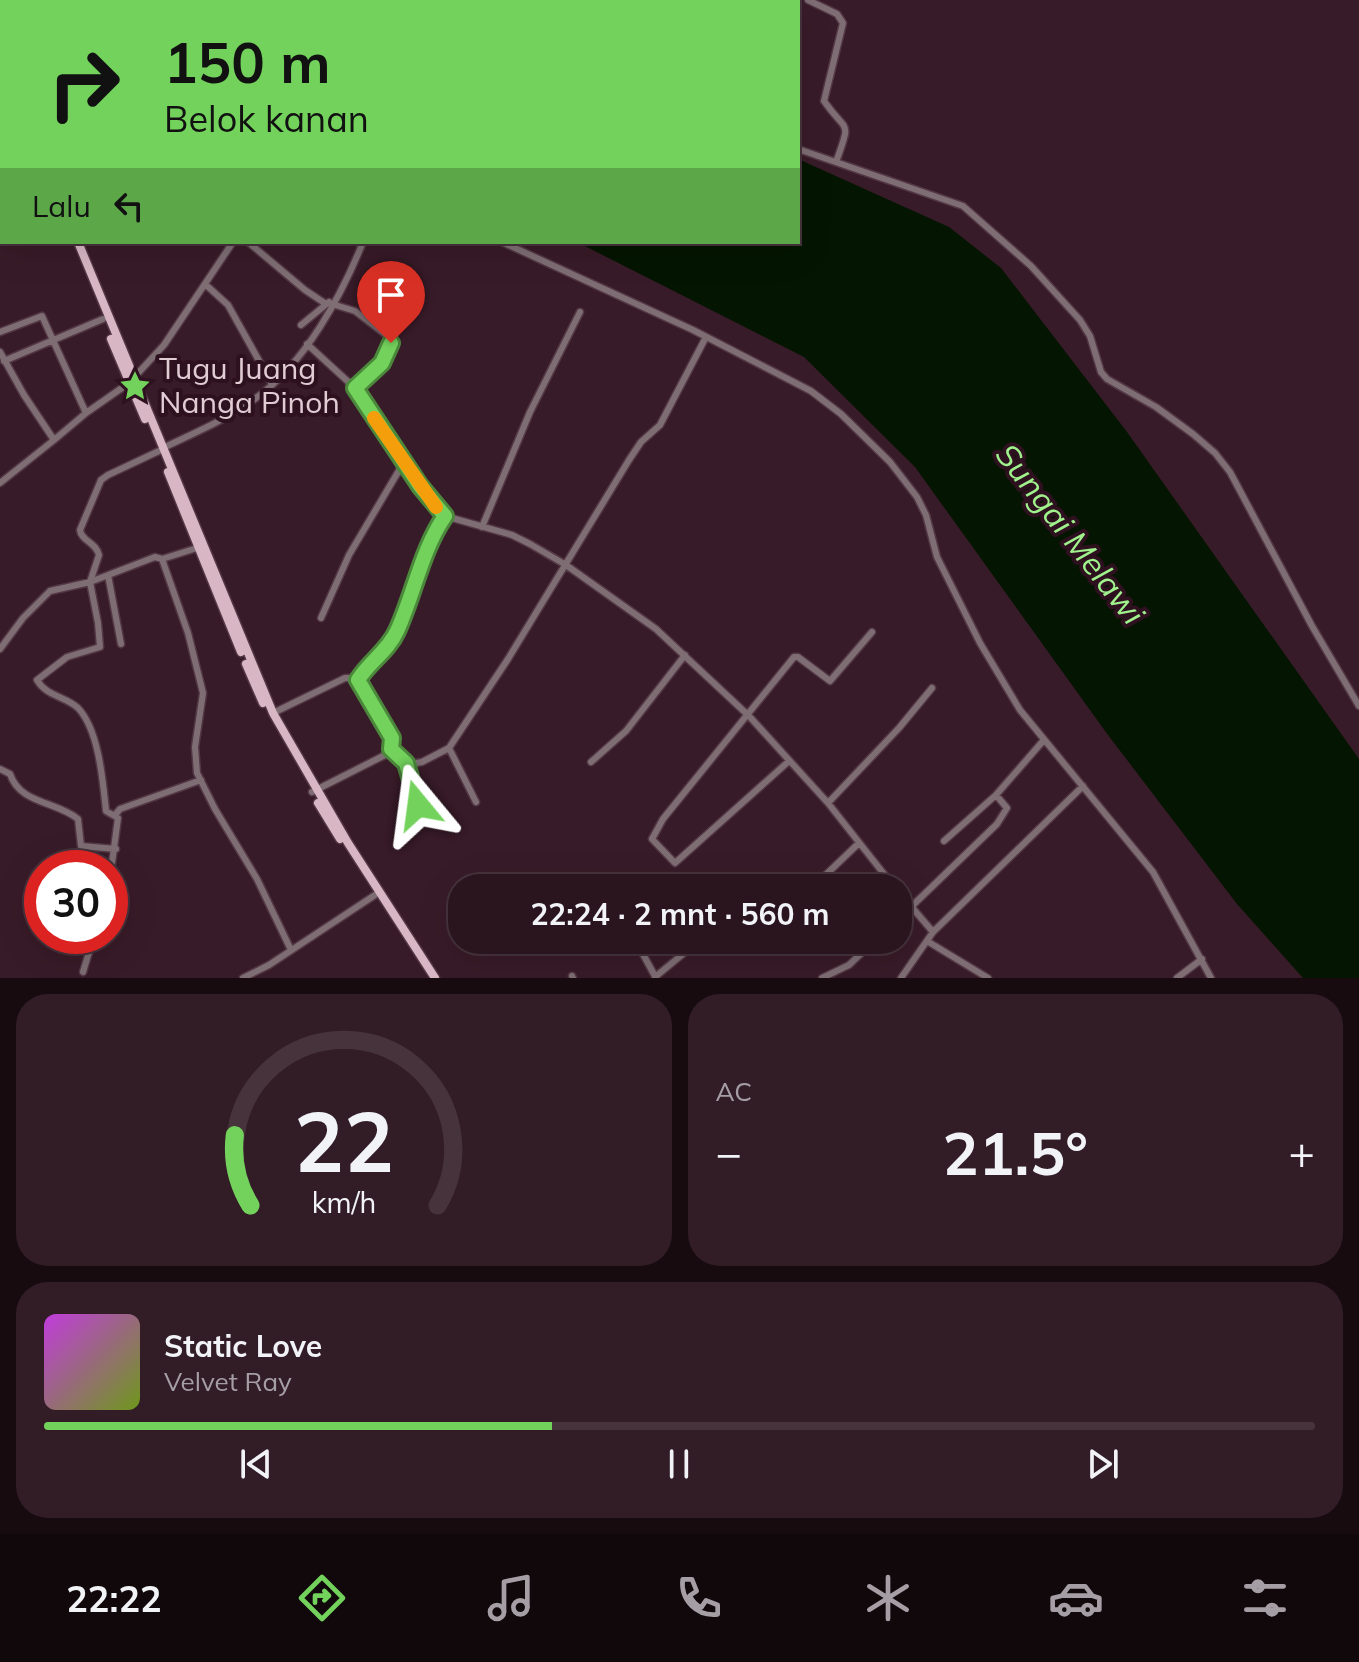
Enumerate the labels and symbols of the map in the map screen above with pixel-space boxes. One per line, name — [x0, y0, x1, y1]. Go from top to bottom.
pin — [357, 261, 425, 343]
place label: Tugu Juang Nanga Pinoh — [159, 349, 340, 421]
place icon: Tugu Juang Nanga Pinoh — [118, 369, 152, 403]
water label: Sungai Melawi — [988, 435, 1154, 632]
position arrow — [376, 763, 460, 847]
speed limit sign: 30 — [24, 850, 128, 954]

